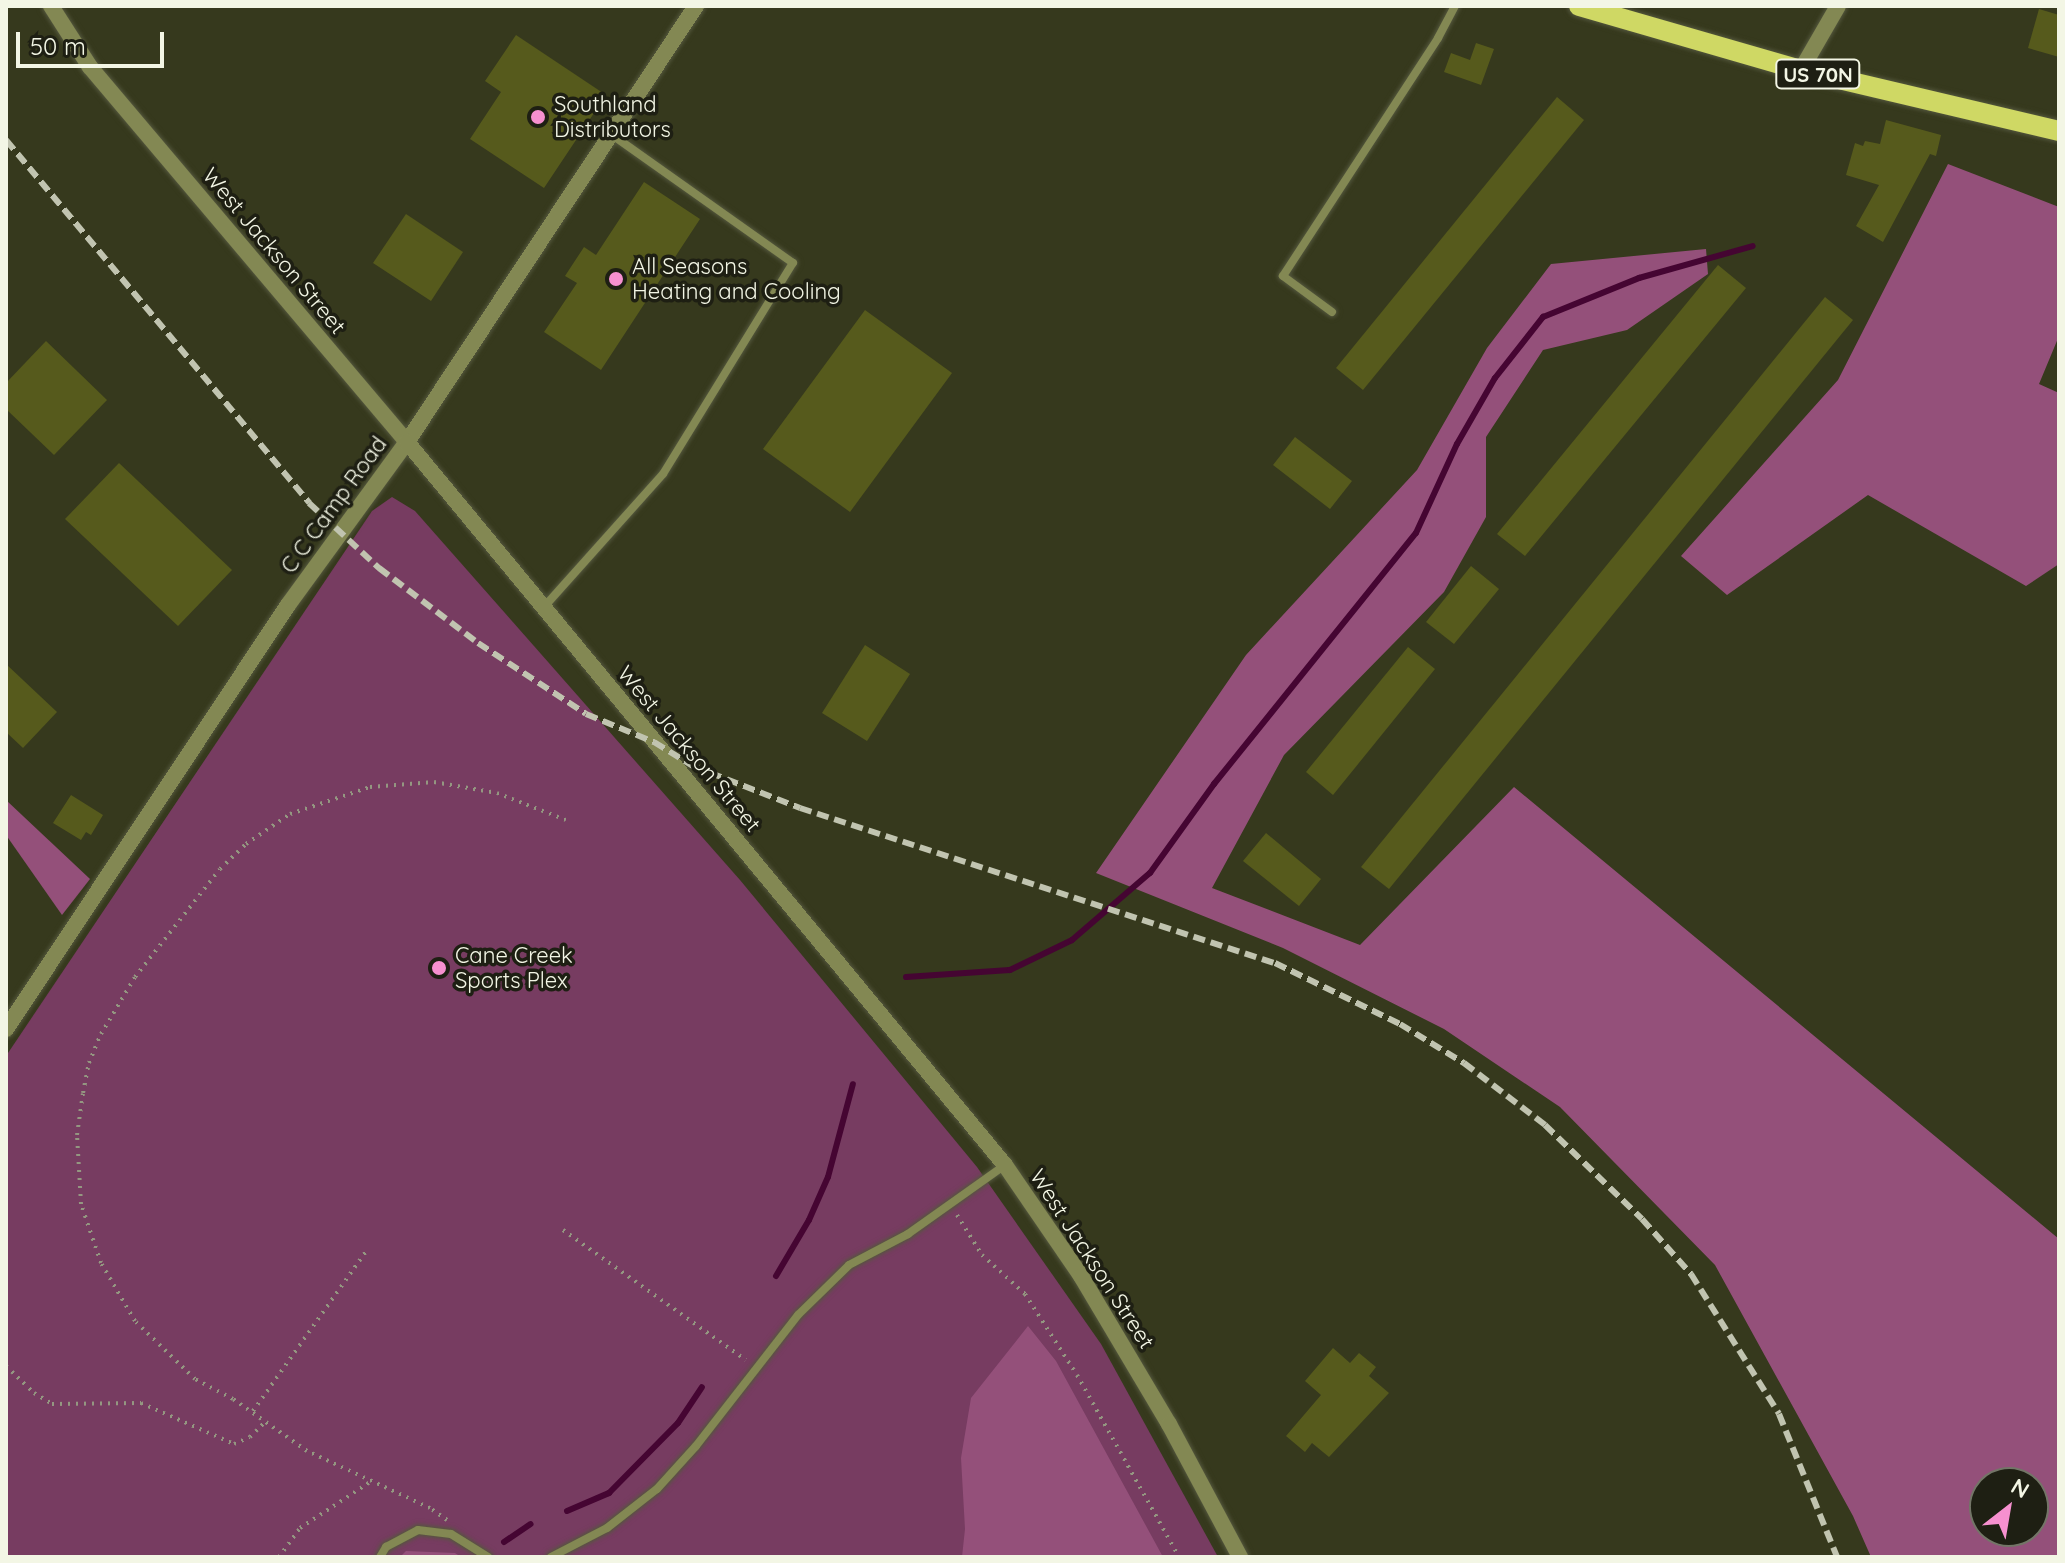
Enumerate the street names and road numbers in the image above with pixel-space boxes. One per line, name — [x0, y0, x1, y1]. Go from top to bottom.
road number: US 70N — [1774, 58, 1862, 90]
street label: West Jackson Street — [197, 163, 351, 339]
street label: C C Camp Road — [276, 432, 392, 578]
street label: West Jackson Street — [612, 661, 766, 837]
street label: West Jackson Street — [1024, 1164, 1160, 1354]

